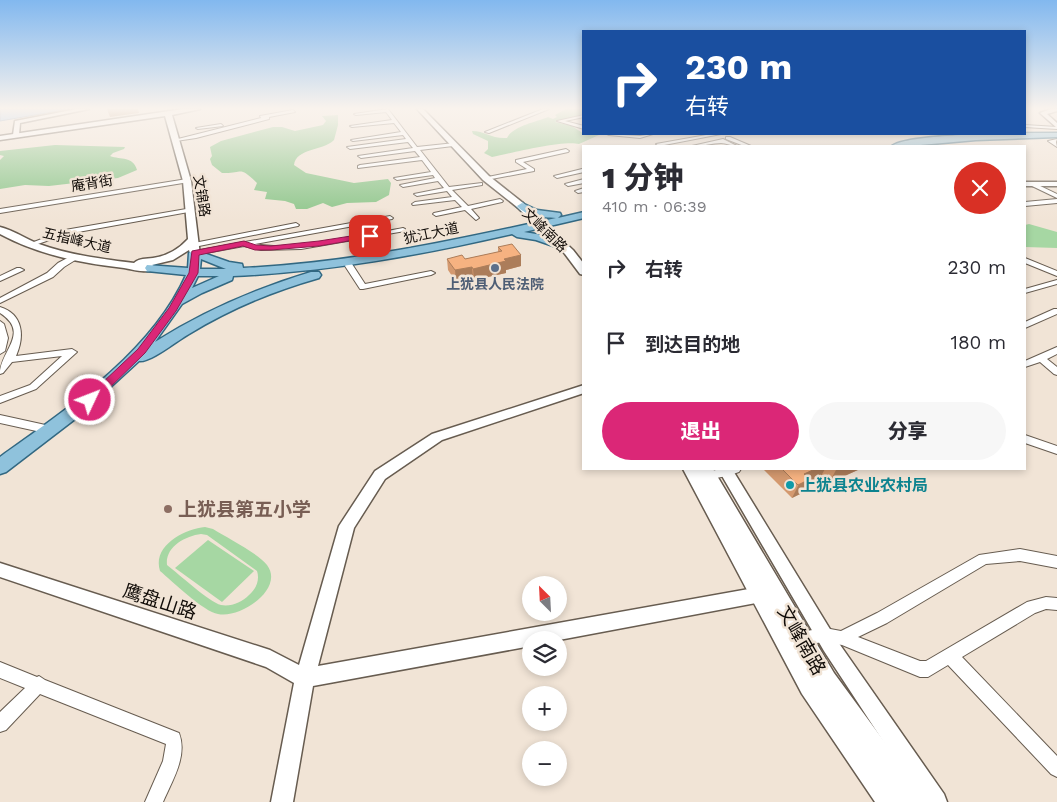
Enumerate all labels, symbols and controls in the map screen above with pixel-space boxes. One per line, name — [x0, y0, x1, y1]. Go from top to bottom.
text: 230 m — [685, 46, 792, 88]
icon: right — [602, 50, 667, 115]
text: 右转 — [685, 94, 729, 119]
text: 1 分钟 — [602, 160, 683, 195]
button: close — [954, 162, 1006, 214]
street label: 庵背街 — [70, 172, 114, 194]
street label: 文锦路 — [191, 174, 213, 218]
text: 410 m · 06:39 — [602, 197, 707, 216]
street label: 文峰南路 — [519, 205, 571, 255]
pin — [349, 215, 391, 257]
street label: 犹江大道 — [402, 219, 460, 247]
icon: arrive — [356, 222, 384, 250]
street label: 五指峰大道 — [41, 224, 113, 256]
icon: right — [602, 254, 630, 282]
text: 230 m — [947, 256, 1006, 279]
text: 右转 — [645, 258, 683, 281]
marker: 上犹县人民法院 — [489, 262, 501, 274]
place label: 上犹县人民法院 — [446, 276, 544, 292]
icon: arrive — [602, 329, 630, 357]
text: 180 m — [950, 331, 1006, 354]
text: 到达目的地 — [645, 333, 740, 356]
position arrow — [63, 373, 115, 425]
button: 退出 — [602, 402, 799, 460]
button: 分享 — [809, 402, 1006, 460]
place label: 上犹县农业农村局 — [800, 476, 928, 495]
marker: 上犹县农业农村局 — [784, 479, 796, 491]
place label: 上犹县第五小学 — [178, 498, 311, 521]
marker: 上犹县第五小学 — [162, 503, 174, 515]
north arrow — [522, 576, 568, 621]
map controls — [522, 576, 567, 786]
street label: 鹰盘山路 — [120, 579, 200, 624]
street label: 文峰南路 — [773, 602, 831, 679]
button: layers — [522, 631, 567, 676]
button: + — [522, 686, 567, 731]
button: − — [522, 741, 567, 786]

